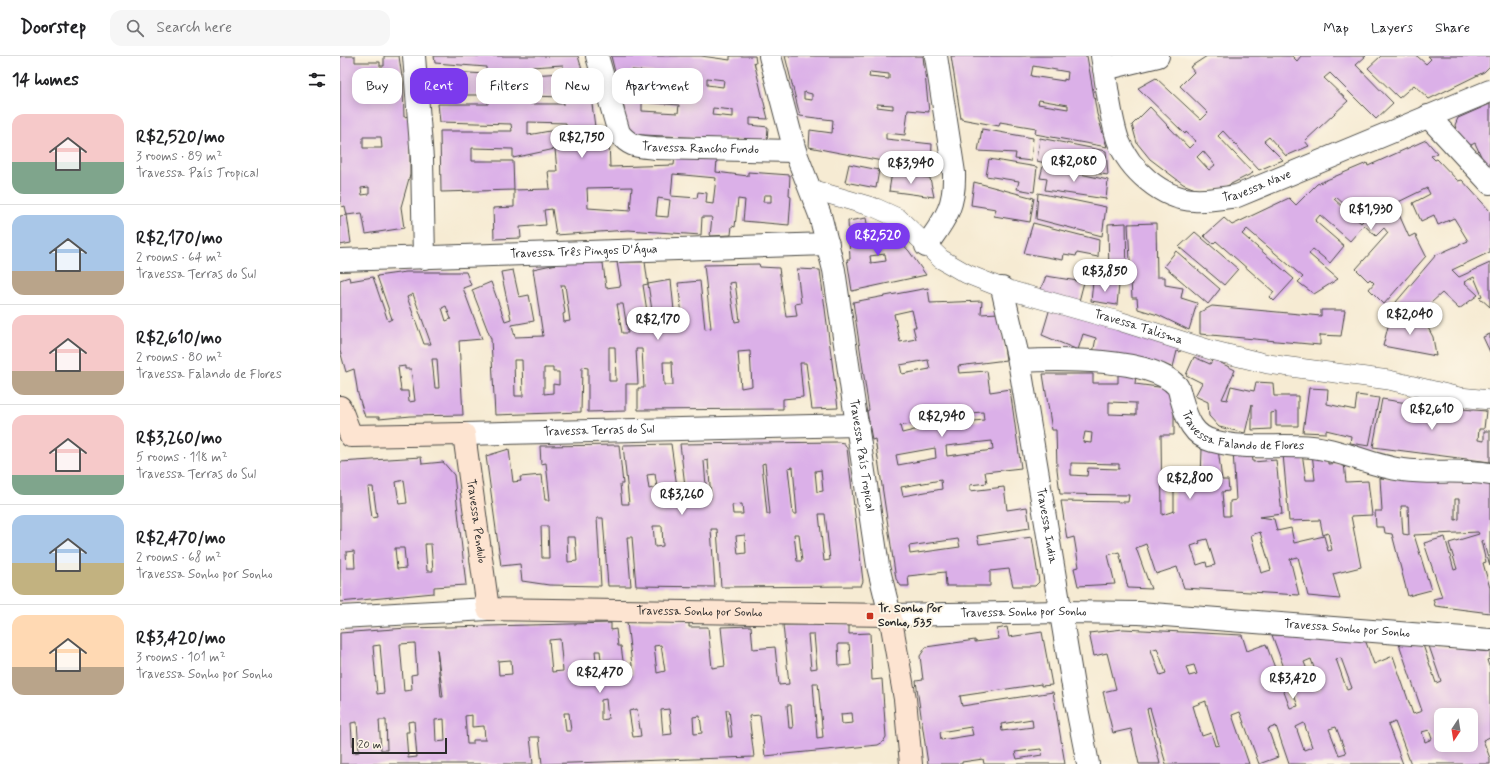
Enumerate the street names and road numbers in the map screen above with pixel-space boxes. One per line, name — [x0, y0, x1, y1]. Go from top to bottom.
street label: Travessa Rancho Fundo — [641, 139, 759, 158]
street label: Travessa Nave — [1221, 166, 1294, 206]
street label: Travessa Três Pingos D'Água — [510, 242, 658, 262]
street label: Travessa Talisma — [1092, 306, 1185, 349]
street label: Travessa País Tropical — [845, 398, 878, 512]
street label: Travessa Falando de Flores — [1177, 408, 1305, 454]
street label: Travessa Terras do Sul — [543, 422, 655, 440]
street label: Travessa Pendulo — [462, 478, 490, 565]
street label: Travessa India — [1032, 487, 1061, 566]
street label: Travessa Sonho por Sonho — [636, 603, 763, 621]
street label: Travessa Sonho por Sonho — [960, 604, 1087, 622]
street label: Travessa Sonho por Sonho — [1283, 616, 1411, 642]

